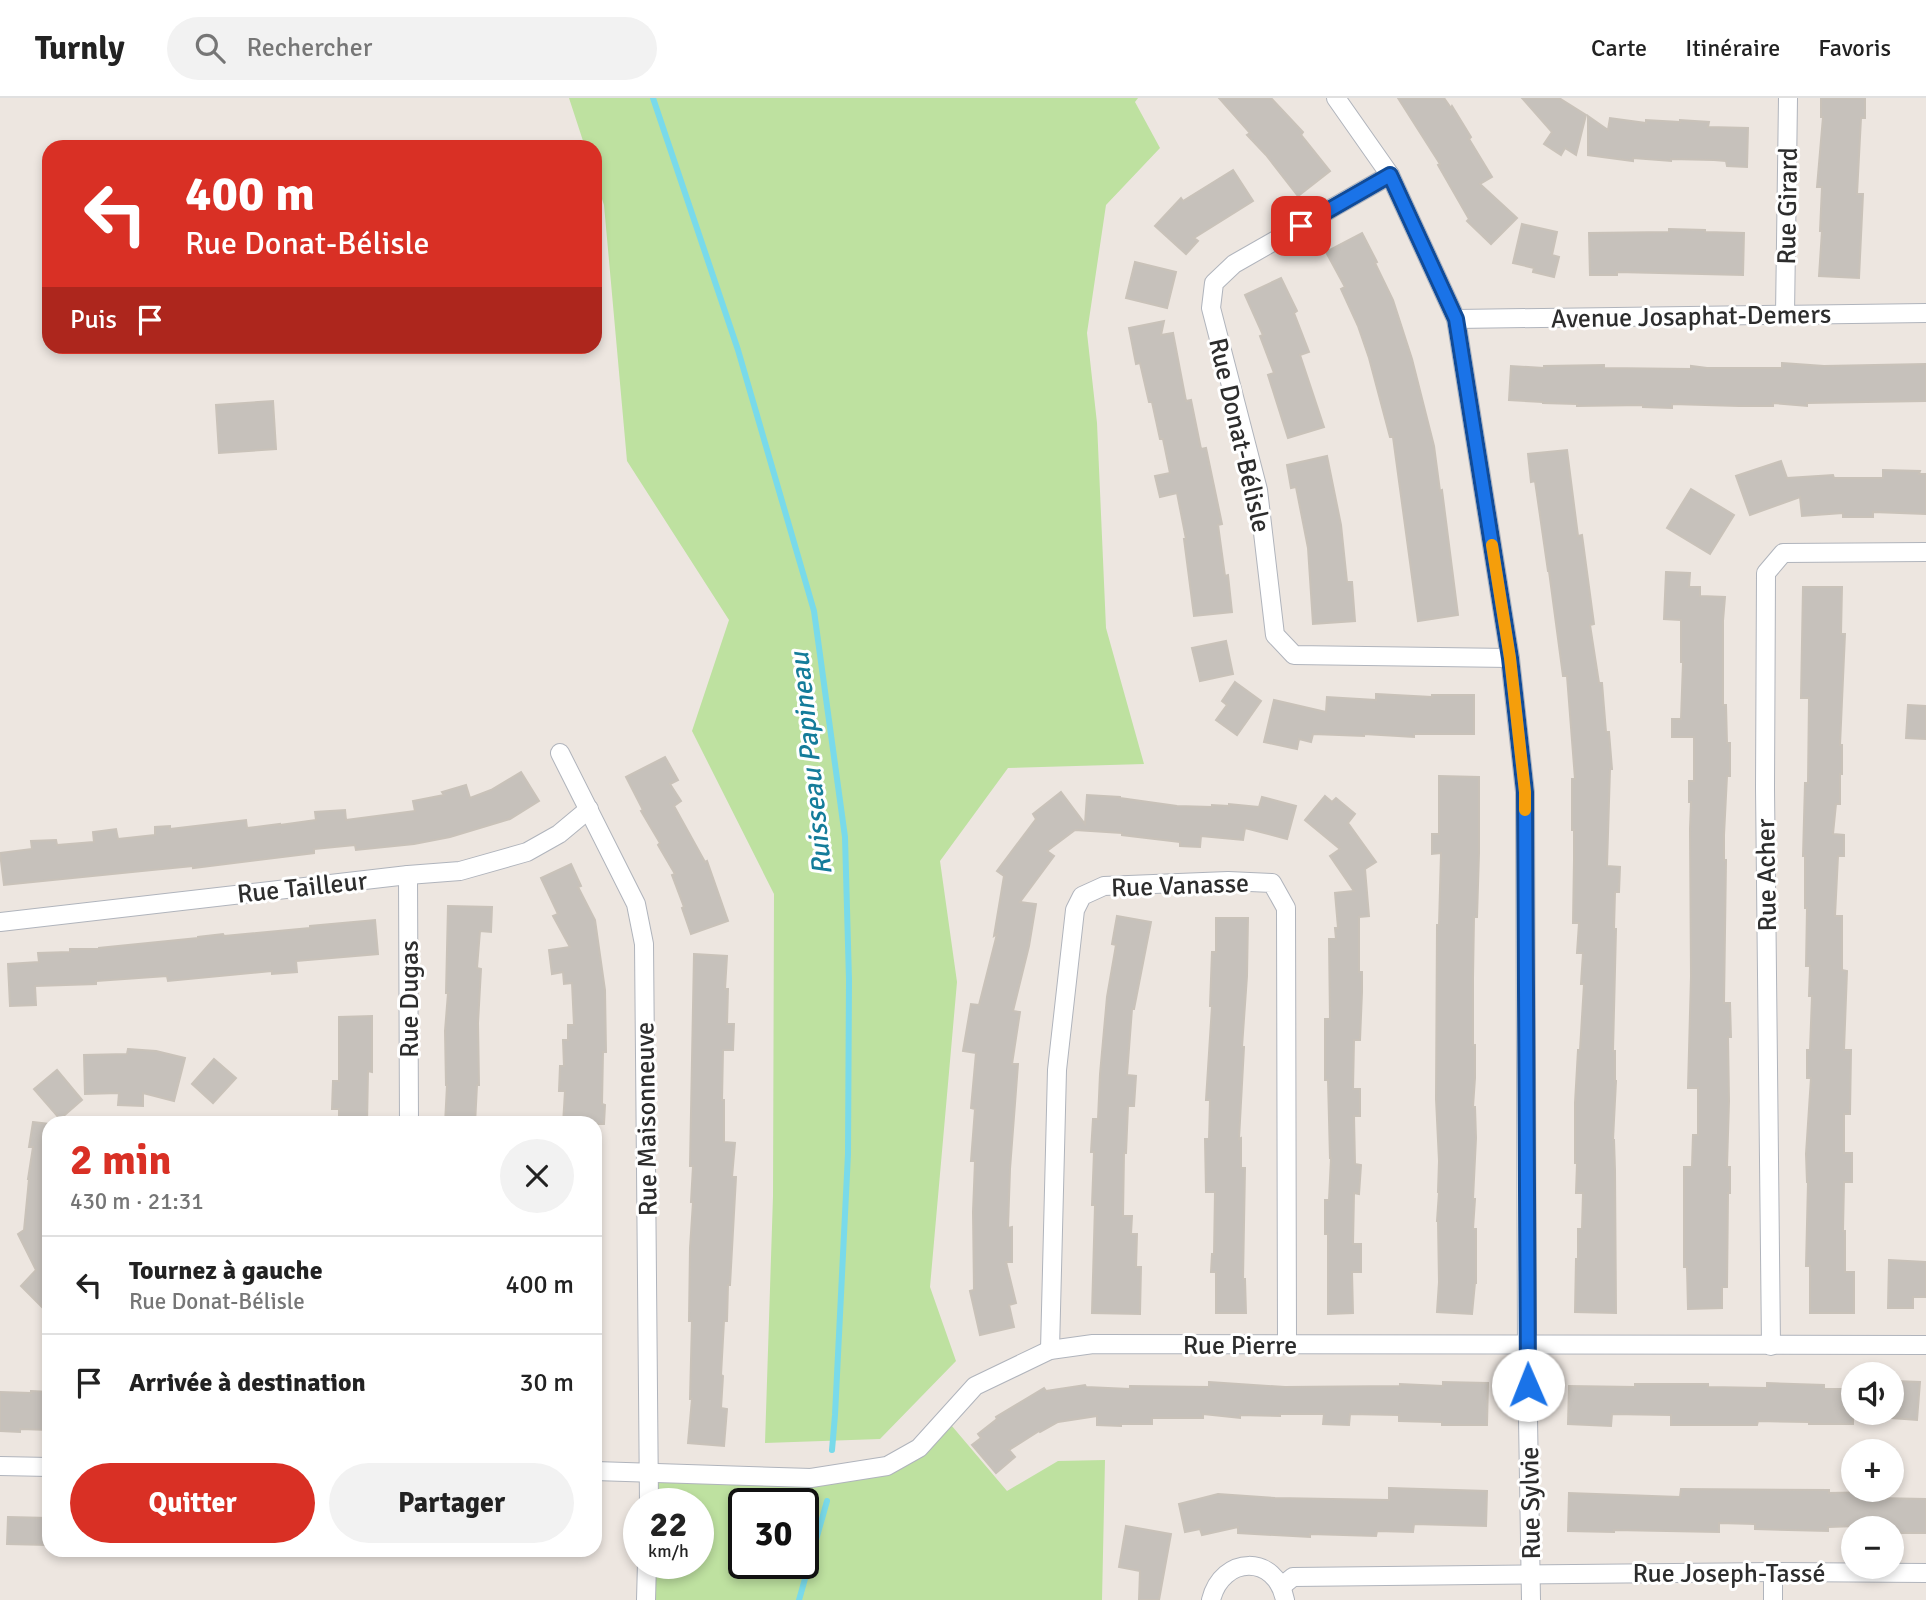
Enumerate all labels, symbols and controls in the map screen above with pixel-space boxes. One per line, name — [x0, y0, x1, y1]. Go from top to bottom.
search box — [167, 17, 657, 80]
text: Turnly — [35, 28, 125, 69]
icon: search — [191, 29, 229, 67]
text: Rechercher — [247, 32, 372, 64]
text: Carte — [1591, 33, 1647, 63]
text: Itinéraire — [1685, 33, 1780, 63]
text: Favoris — [1818, 33, 1891, 63]
street label: Rue Girard — [1771, 147, 1805, 265]
text: 400 m — [185, 164, 315, 224]
icon: left — [70, 168, 161, 259]
pin — [1271, 196, 1331, 256]
icon: arrive — [1282, 207, 1320, 245]
text: Rue Donat-Bélisle — [185, 224, 430, 263]
street label: Avenue Josaphat-Demers — [1551, 299, 1831, 335]
icon: arrive — [131, 301, 169, 339]
text: Puis — [70, 304, 117, 336]
street label: Rue Donat-Bélisle — [1201, 335, 1277, 536]
water label: Ruisseau Papineau — [782, 649, 840, 877]
street label: Rue Acher — [1750, 818, 1784, 932]
street label: Rue Tailleur — [235, 865, 369, 911]
street label: Rue Vanasse — [1110, 868, 1250, 904]
street label: Rue Dugas — [394, 940, 426, 1058]
street label: Rue Maisonneuve — [629, 1022, 665, 1216]
text: 2 min — [70, 1135, 171, 1186]
button: close — [500, 1139, 574, 1213]
text: 430 m · 21:31 — [70, 1187, 204, 1216]
text: Tournez à gauche — [129, 1255, 323, 1287]
icon: left — [70, 1266, 108, 1304]
text: 400 m — [505, 1269, 574, 1301]
text: Rue Donat-Bélisle — [129, 1287, 305, 1316]
street label: Rue Pierre — [1183, 1330, 1297, 1362]
position arrow — [1491, 1348, 1565, 1422]
map controls — [1841, 1362, 1904, 1579]
button: sound — [1841, 1362, 1904, 1425]
icon: arrive — [70, 1364, 108, 1402]
text: Arrivée à destination — [129, 1367, 366, 1399]
text: 30 m — [519, 1367, 574, 1399]
button: + — [1841, 1439, 1904, 1502]
street label: Rue Sylvie — [1514, 1446, 1548, 1560]
button: Quitter — [70, 1463, 315, 1543]
button: Partager — [329, 1463, 574, 1543]
speed limit sign: 30 — [728, 1488, 819, 1579]
text: 22 — [650, 1503, 687, 1546]
button: − — [1841, 1516, 1904, 1579]
text: km/h — [648, 1540, 689, 1562]
street label: Rue Joseph-Tassé — [1633, 1558, 1826, 1590]

